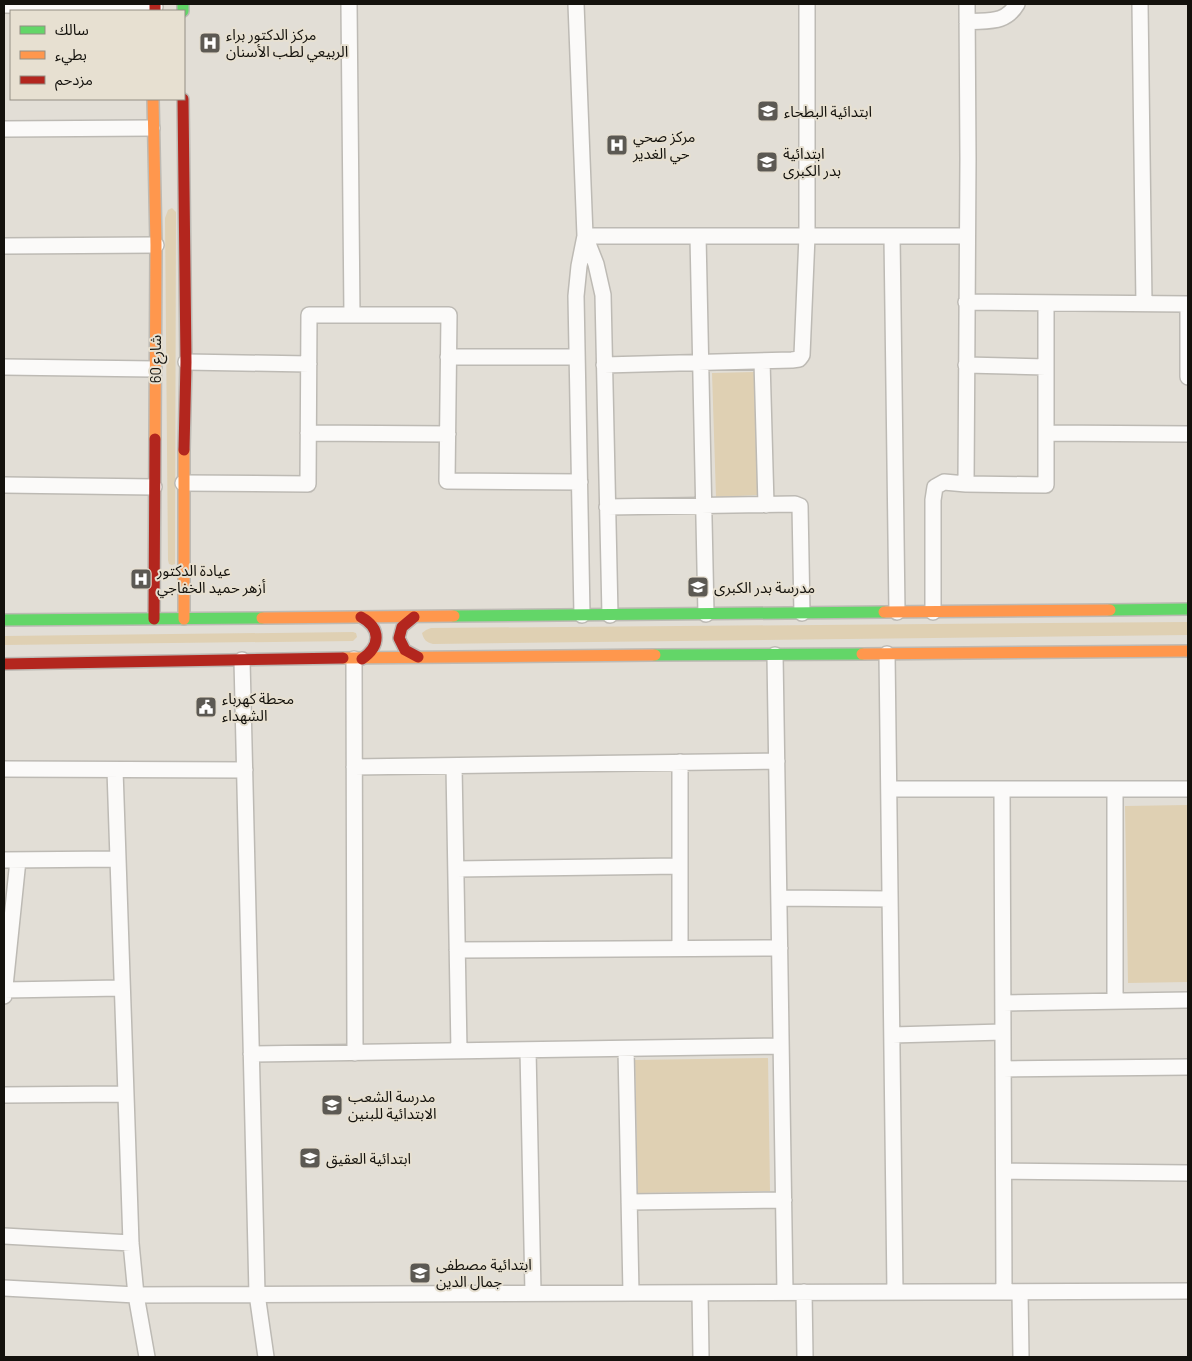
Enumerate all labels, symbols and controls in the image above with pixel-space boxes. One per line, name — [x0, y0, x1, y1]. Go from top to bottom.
legend — [10, 10, 185, 100]
text: سالك — [55, 20, 89, 38]
place label: مركز الدكتور براء الربيعي لطب الأسنان — [226, 25, 348, 63]
hospital icon: مركز الدكتور براء الربيعي لطب الأسنان — [198, 31, 222, 55]
text: بطيء — [55, 45, 87, 66]
text: مزدحم — [55, 70, 93, 91]
school or university icon: ابتدائية البطحاء — [756, 99, 780, 123]
place label: ابتدائية البطحاء — [784, 102, 872, 120]
place label: مركز صحي حي الغدير — [632, 127, 695, 165]
hospital icon: مركز صحي حي الغدير — [605, 133, 629, 157]
place label: ابتدائية بدر الكبرى — [783, 144, 841, 180]
school or university icon: ابتدائية بدر الكبرى — [755, 150, 779, 174]
street label: شارع 60 — [146, 335, 168, 383]
place label: عيادة الدكتور أزهر حميد الخفاجي — [156, 561, 266, 599]
hospital icon: عيادة الدكتور أزهر حميد الخفاجي — [129, 567, 153, 591]
school or university icon: مدرسة بدر الكبرى — [686, 575, 710, 599]
place label: مدرسة بدر الكبرى — [714, 578, 815, 597]
place label: محطة كهرباء الشهداء — [222, 689, 294, 725]
public building icon: محطة كهرباء الشهداء — [194, 695, 218, 719]
place label: مدرسة الشعب الابتدائية للبنين — [348, 1087, 437, 1123]
school or university icon: مدرسة الشعب الابتدائية للبنين — [320, 1093, 344, 1117]
school or university icon: ابتدائية العقيق — [298, 1146, 322, 1170]
place label: ابتدائية العقيق — [326, 1149, 411, 1169]
place label: ابتدائية مصطفى جمال الدين — [436, 1255, 532, 1291]
school or university icon: ابتدائية مصطفى جمال الدين — [408, 1261, 432, 1285]

